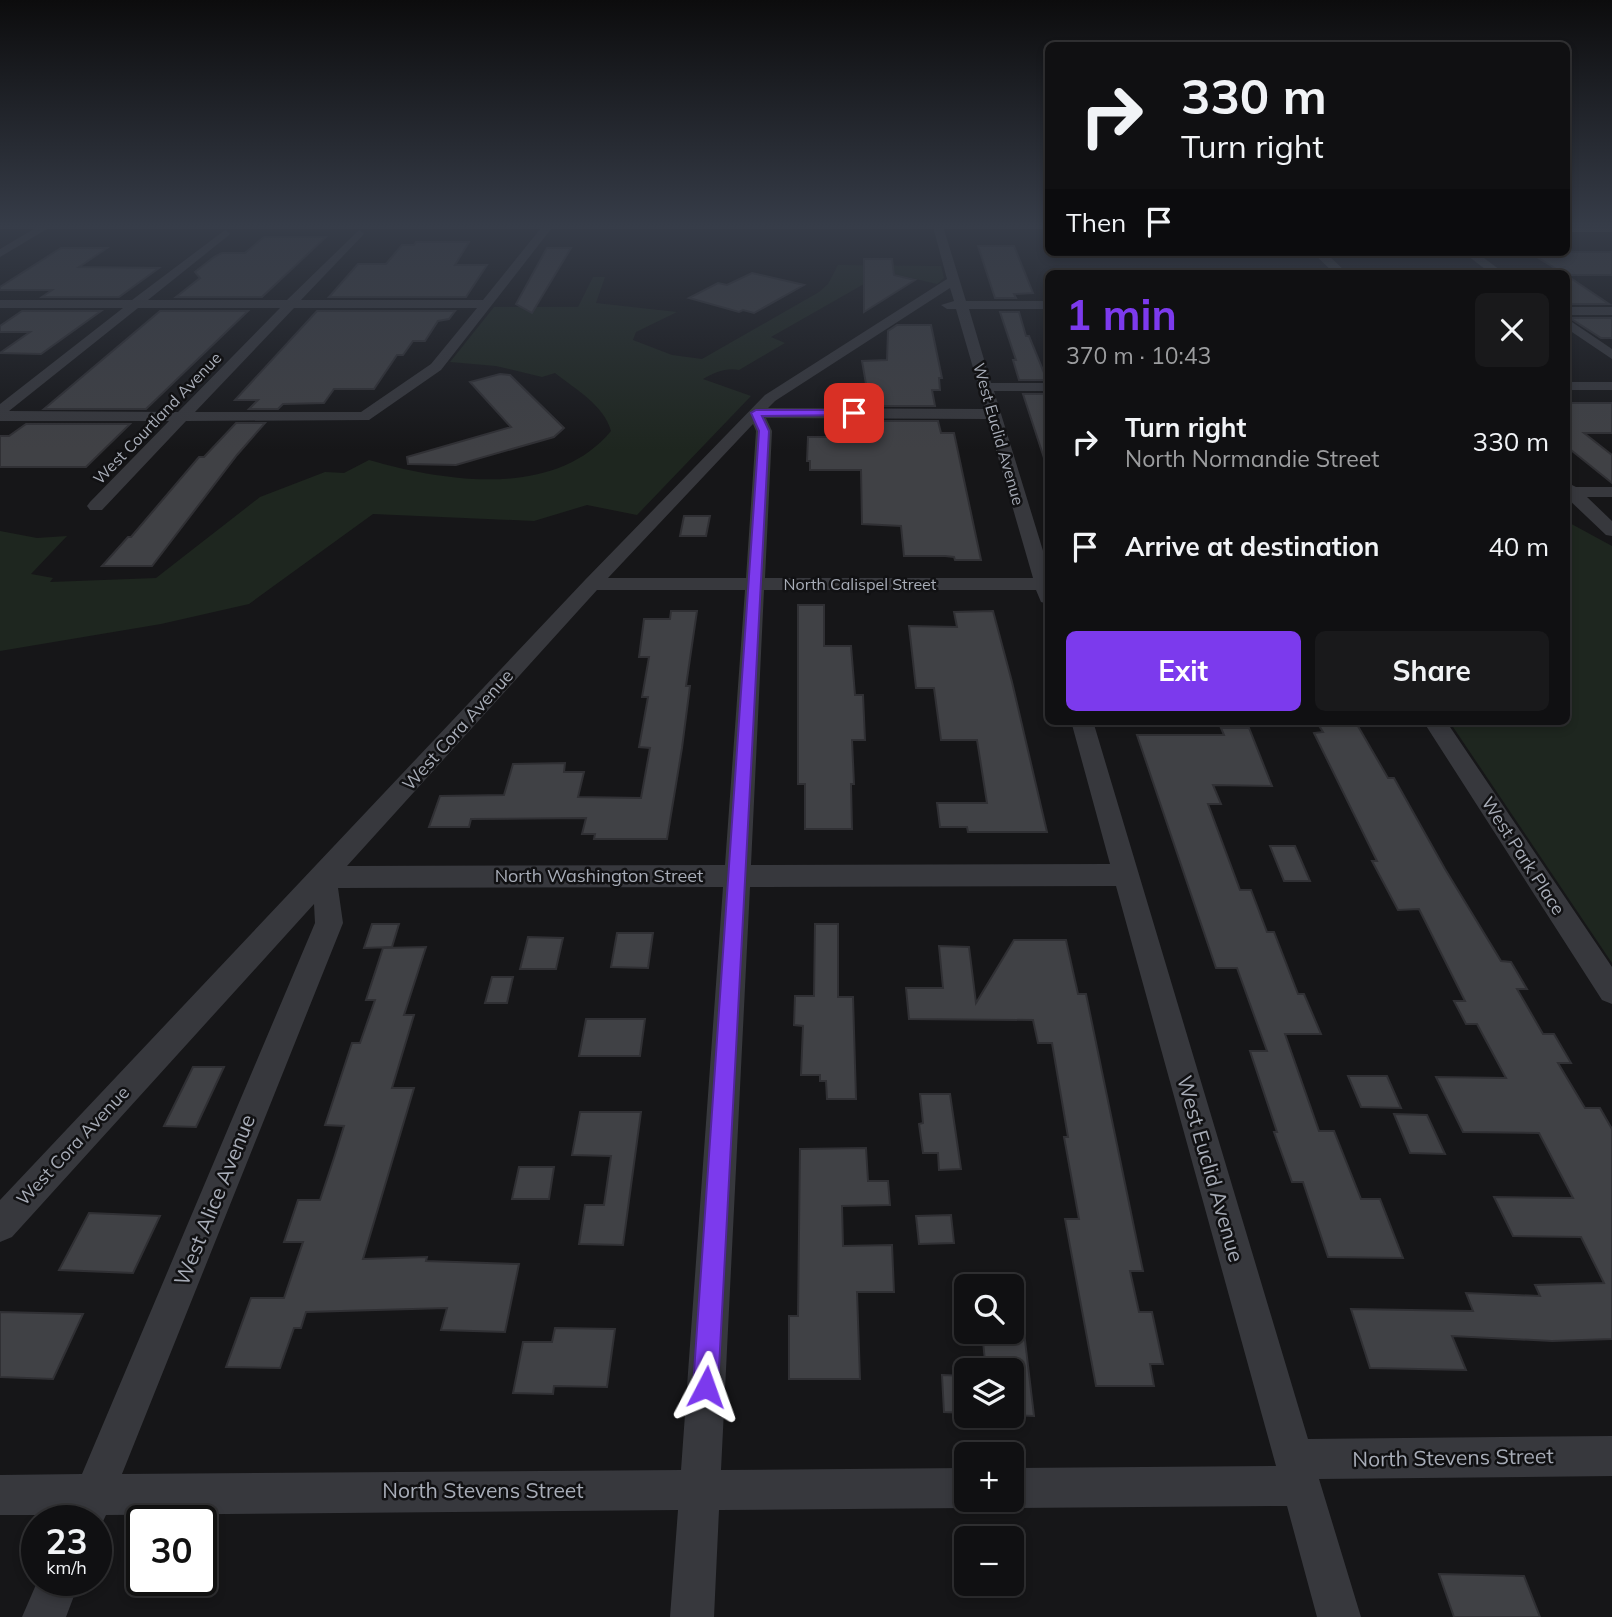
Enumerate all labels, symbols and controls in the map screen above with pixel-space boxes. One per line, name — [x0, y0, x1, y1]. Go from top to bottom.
text: 330 m — [1181, 65, 1327, 126]
icon: right — [1066, 70, 1157, 161]
text: Turn right — [1181, 126, 1324, 166]
icon: arrive — [1140, 203, 1178, 241]
text: Then — [1066, 206, 1126, 239]
text: 1 min — [1066, 288, 1177, 341]
button: close — [1475, 293, 1549, 367]
text: 370 m · 10:43 — [1066, 341, 1211, 370]
street label: West Courtland Avenue — [89, 348, 225, 488]
street label: West Euclid Avenue — [969, 361, 1029, 507]
pin — [824, 383, 884, 443]
icon: arrive — [835, 394, 873, 432]
text: Turn right — [1125, 411, 1246, 444]
icon: right — [1066, 423, 1104, 461]
text: 330 m — [1473, 425, 1549, 458]
text: North Normandie Street — [1125, 444, 1379, 473]
icon: arrive — [1066, 528, 1104, 566]
text: Arrive at destination — [1125, 530, 1380, 563]
text: 40 m — [1488, 530, 1549, 563]
street label: North Calispel Street — [784, 574, 937, 594]
button: Exit — [1066, 631, 1301, 711]
button: Share — [1315, 631, 1549, 711]
street label: West Cora Avenue — [397, 664, 518, 795]
street label: West Park Place — [1477, 792, 1570, 919]
street label: North Washington Street — [495, 864, 703, 887]
street label: West Euclid Avenue — [1172, 1072, 1250, 1265]
street label: West Cora Avenue — [11, 1081, 134, 1210]
street label: West Alice Avenue — [168, 1110, 260, 1289]
map controls — [954, 1274, 1024, 1596]
button: search — [954, 1274, 1024, 1344]
position arrow — [669, 1350, 743, 1424]
button: layers — [954, 1358, 1024, 1428]
button: + — [954, 1442, 1024, 1512]
street label: North Stevens Street — [1352, 1442, 1554, 1472]
street label: North Stevens Street — [382, 1477, 584, 1503]
speed limit sign: 30 — [126, 1505, 217, 1596]
text: 23 — [45, 1519, 88, 1563]
button: − — [954, 1526, 1024, 1596]
text: km/h — [46, 1556, 87, 1579]

